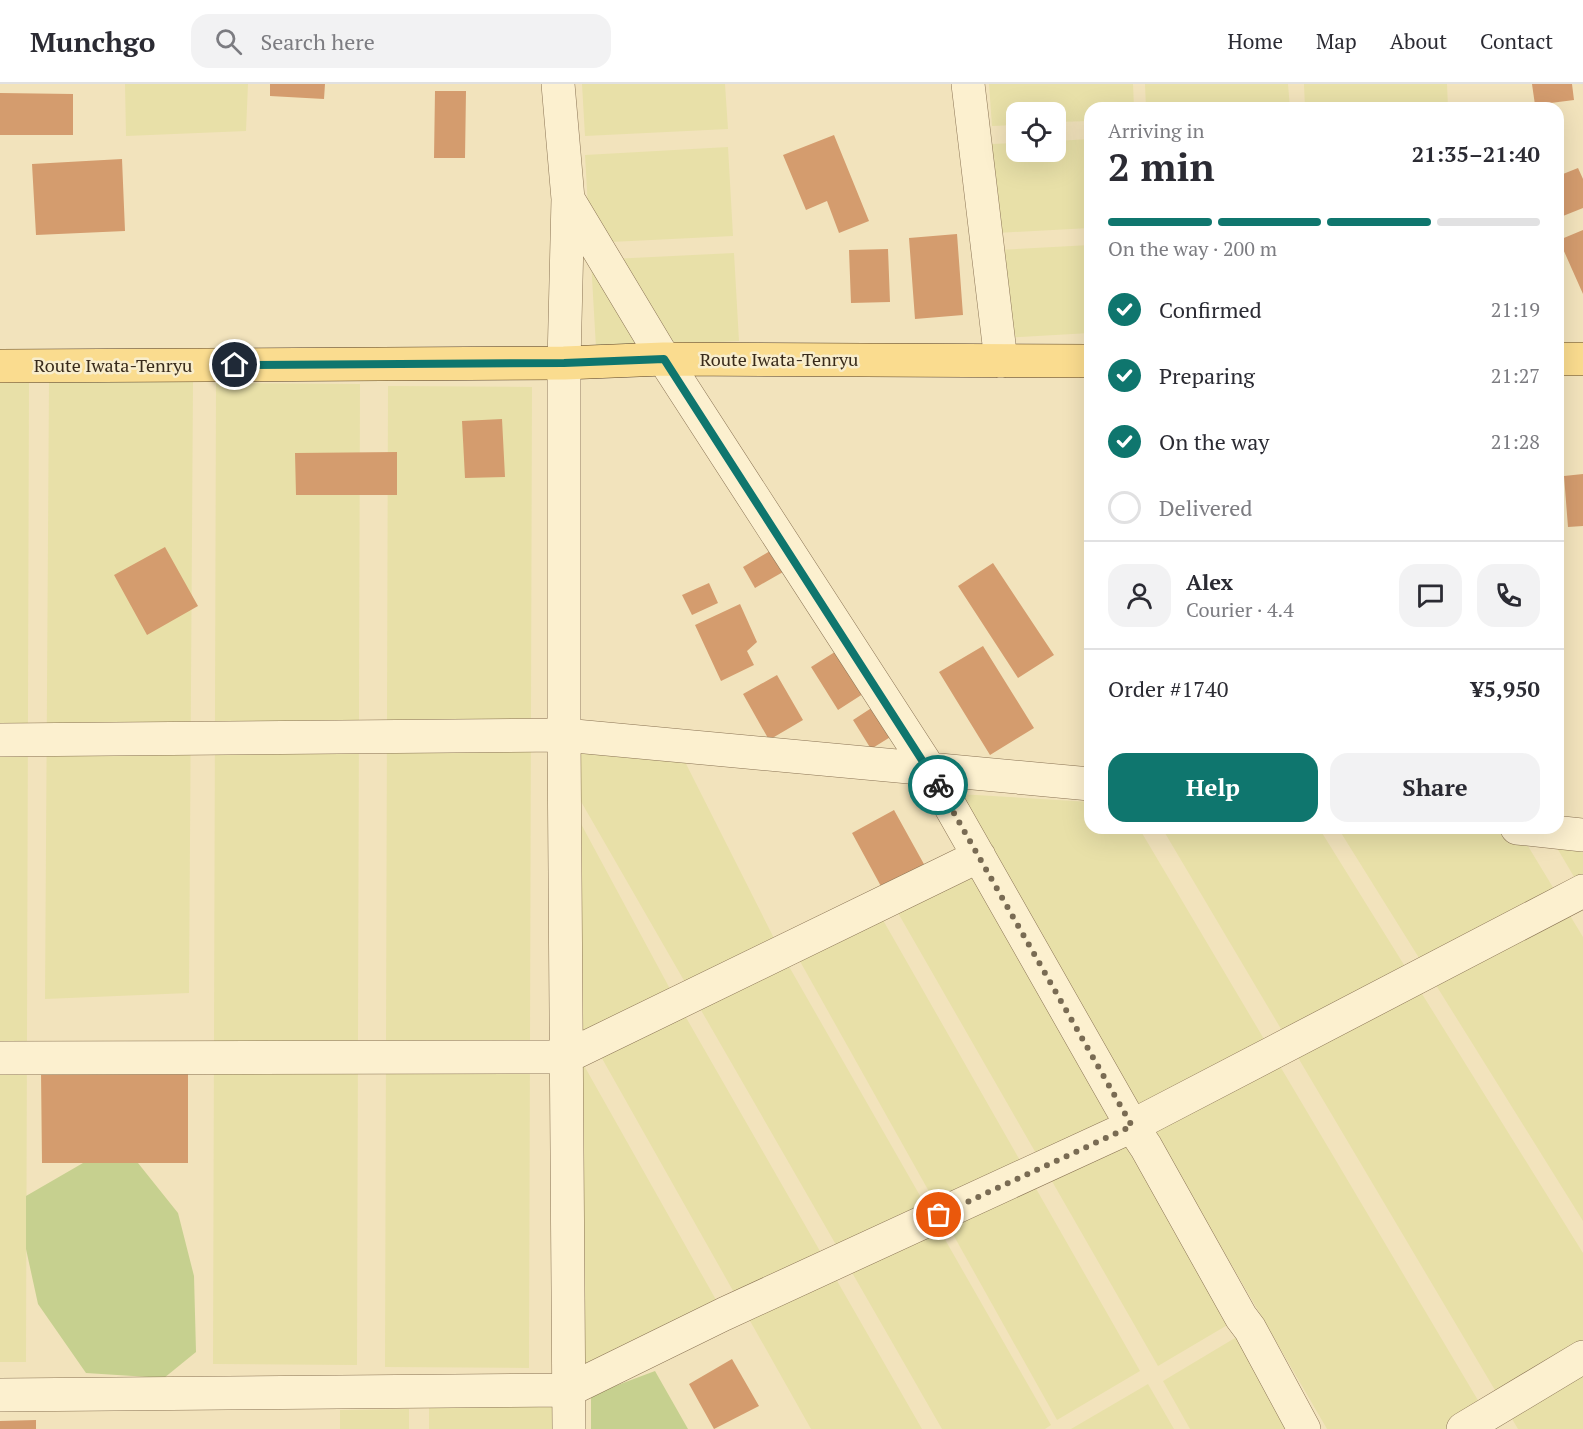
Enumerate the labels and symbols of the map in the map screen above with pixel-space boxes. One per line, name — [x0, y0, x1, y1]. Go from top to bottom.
pin — [209, 339, 260, 390]
street label: Route Iwata-Tenryu — [700, 347, 858, 371]
street label: Route Iwata-Tenryu — [34, 353, 192, 377]
courier — [908, 755, 968, 815]
pin — [913, 1189, 964, 1240]

